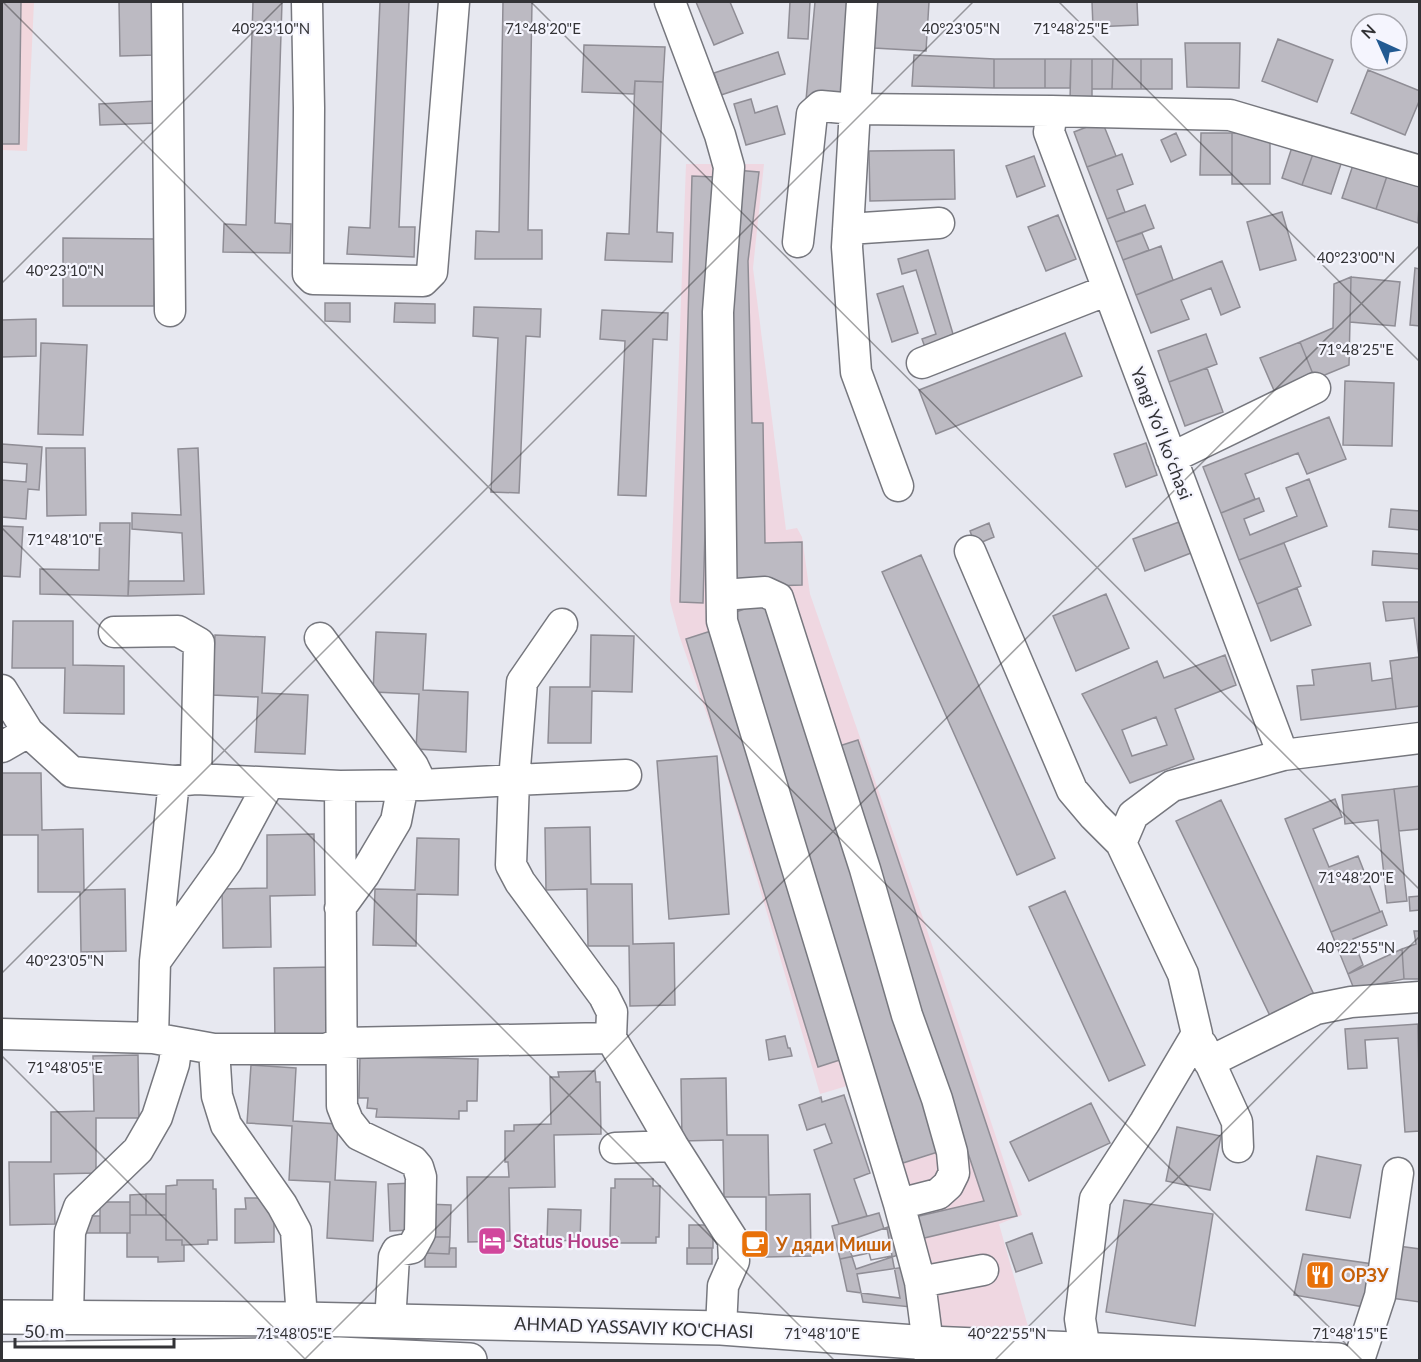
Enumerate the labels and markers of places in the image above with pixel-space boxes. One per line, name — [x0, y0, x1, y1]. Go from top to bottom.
hotel icon: Status House — [476, 1225, 508, 1257]
cafe icon: У дяди Миши — [739, 1228, 771, 1260]
place label: Status House — [513, 1230, 619, 1252]
place label: У дяди Миши — [775, 1233, 892, 1255]
restaurant icon: ОРЗУ — [1304, 1259, 1336, 1291]
place label: ОРЗУ — [1341, 1264, 1389, 1286]

